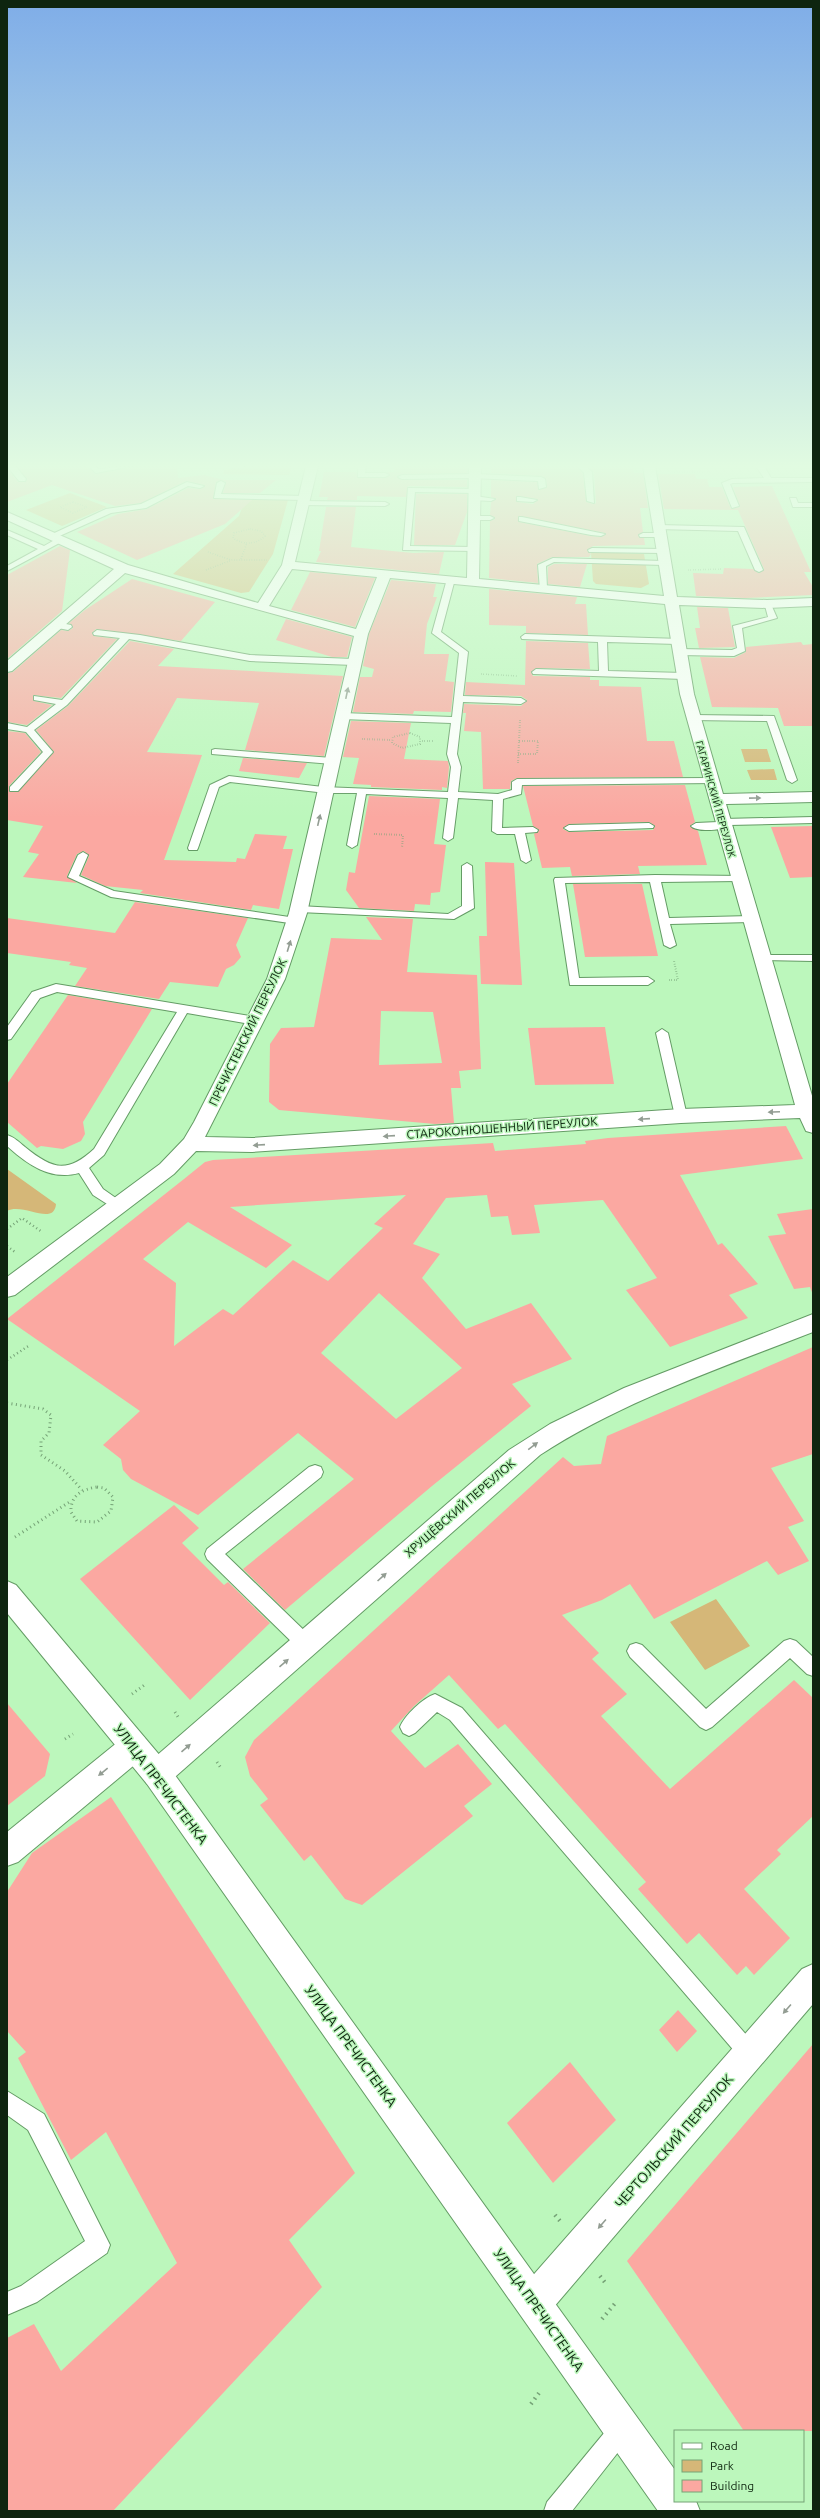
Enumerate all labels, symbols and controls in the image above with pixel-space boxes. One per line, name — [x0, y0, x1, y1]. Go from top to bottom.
one-way arrow — [345, 687, 351, 699]
street label: ГАГАРИНСКИЙ ПЕРЕУЛОК — [694, 739, 737, 859]
one-way arrow — [749, 795, 762, 801]
one-way arrow — [317, 813, 323, 826]
one-way arrow — [286, 940, 292, 952]
street label: ПРЕЧИСТЕНСКИЙ ПЕРЕУЛОК — [206, 955, 289, 1108]
one-way arrow — [768, 1109, 780, 1116]
street label: СТАРОКОНЮШЕННЫЙ ПЕРЕУЛОК — [406, 1114, 599, 1141]
one-way arrow — [638, 1115, 650, 1122]
one-way arrow — [383, 1133, 395, 1140]
one-way arrow — [253, 1141, 265, 1148]
one-way arrow — [527, 1442, 538, 1450]
street label: ХРУЩЁВСКИЙ ПЕРЕУЛОК — [402, 1456, 518, 1559]
one-way arrow — [376, 1573, 387, 1582]
one-way arrow — [279, 1659, 289, 1668]
street label: УЛИЦА ПРЕЧИСТЕНКА — [111, 1721, 211, 1847]
one-way arrow — [181, 1744, 191, 1753]
one-way arrow — [98, 1767, 109, 1776]
street label: УЛИЦА ПРЕЧИСТЕНКА — [302, 1982, 400, 2110]
one-way arrow — [783, 2004, 792, 2015]
street label: ЧЕРТОЛЬСКИЙ ПЕРЕУЛОК — [611, 2070, 737, 2211]
one-way arrow — [598, 2219, 607, 2230]
street label: УЛИЦА ПРЕЧИСТЕНКА — [491, 2246, 587, 2374]
legend — [674, 2430, 804, 2502]
text: Road — [710, 2439, 738, 2452]
text: Park — [710, 2459, 734, 2472]
text: Building — [710, 2479, 754, 2492]

